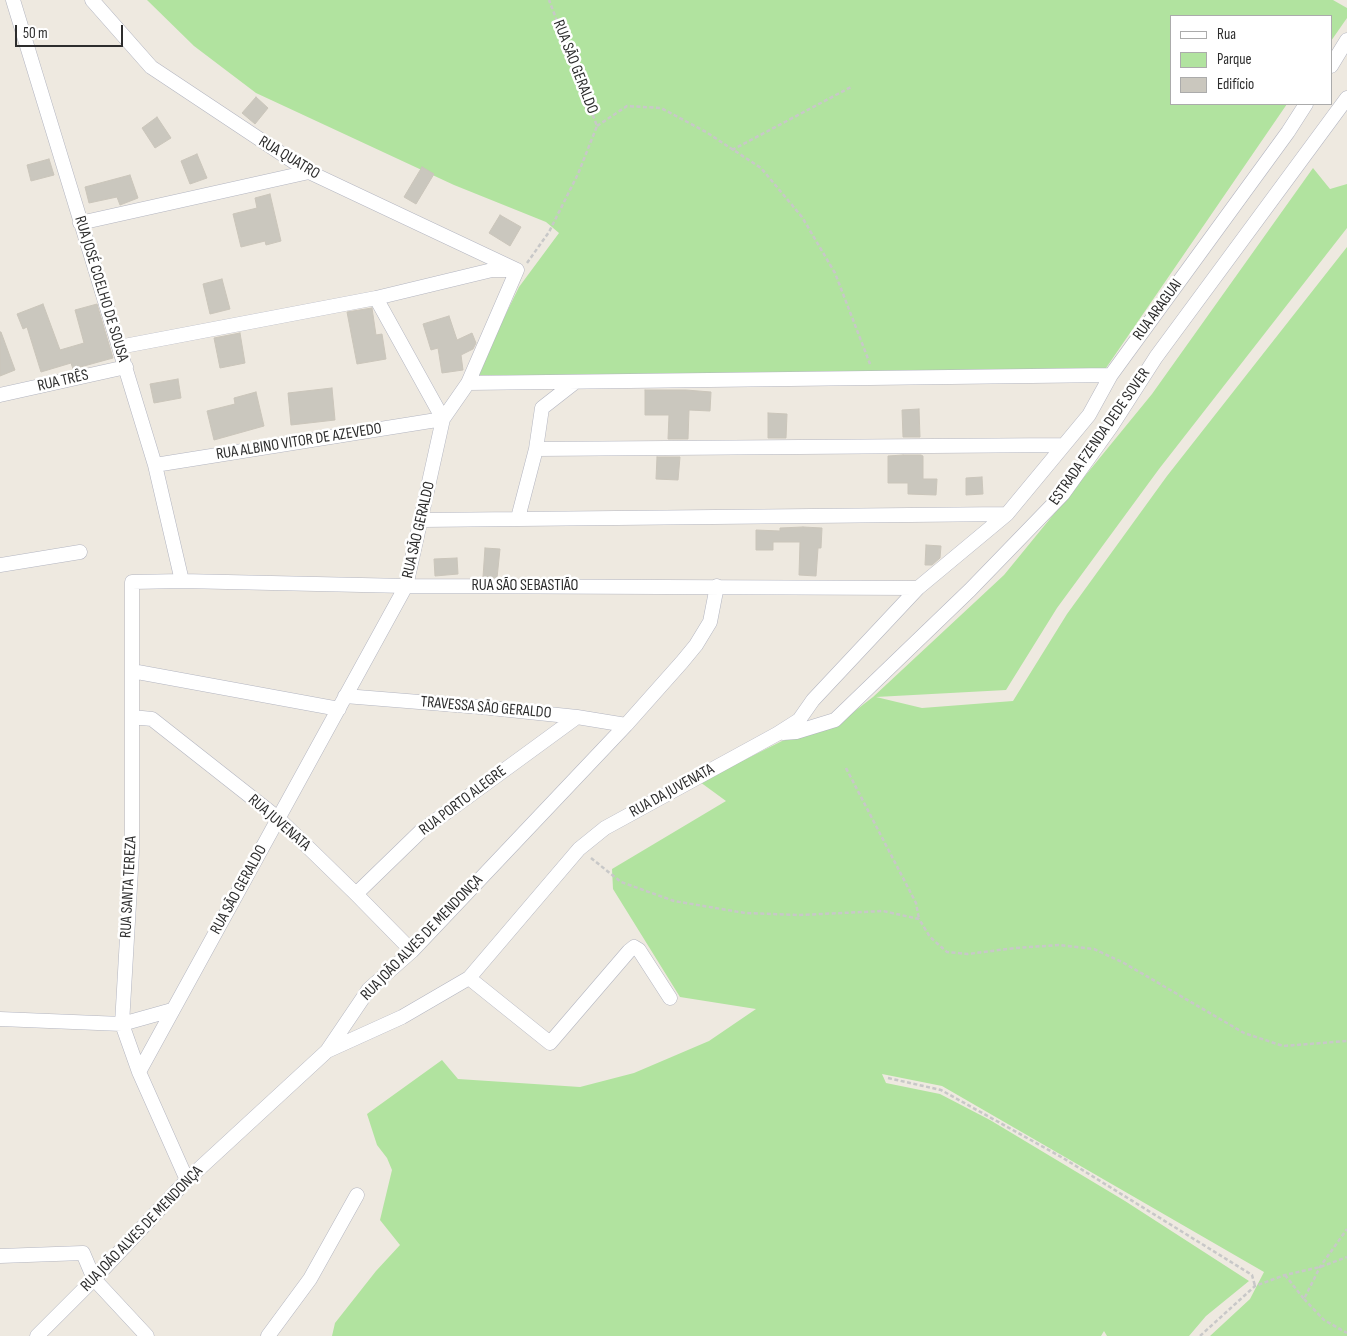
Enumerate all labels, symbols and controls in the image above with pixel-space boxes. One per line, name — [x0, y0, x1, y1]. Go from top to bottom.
scale bar — [18, 15, 125, 47]
legend — [1170, 15, 1332, 105]
street label: RUA SÃO GERALDO — [548, 17, 602, 117]
text: 50 m — [23, 24, 48, 43]
text: Rua — [1217, 25, 1236, 44]
text: Parque — [1217, 50, 1252, 69]
text: Edifício — [1217, 75, 1254, 94]
street label: RUA QUATRO — [255, 132, 323, 184]
street label: RUA JOSÉ COELHO DE SOUSA — [70, 214, 132, 364]
street label: RUA ARAGUAI — [1129, 276, 1187, 344]
street label: ESTRADA FZENDA DEDE SOVER — [1045, 365, 1155, 509]
street label: RUA TRÊS — [36, 366, 90, 396]
street label: RUA ALBINO VITOR DE AZEVEDO — [215, 419, 383, 465]
street label: RUA SÃO GERALDO — [399, 480, 439, 580]
street label: RUA SÃO SEBASTIÃO — [472, 576, 578, 596]
street label: TRAVESSA SÃO GERALDO — [420, 693, 552, 723]
street label: RUA DA JUVENATA — [626, 760, 718, 822]
street label: RUA PORTO ALEGRE — [416, 762, 510, 840]
street label: RUA JUVENATA — [244, 791, 314, 855]
street label: RUA SANTA TEREZA — [117, 835, 141, 939]
street label: RUA SÃO GERALDO — [207, 842, 271, 938]
street label: RUA JOÃO ALVES DE MENDONÇA — [357, 871, 487, 1005]
street label: RUA JOÃO ALVES DE MENDONÇA — [77, 1162, 207, 1296]

